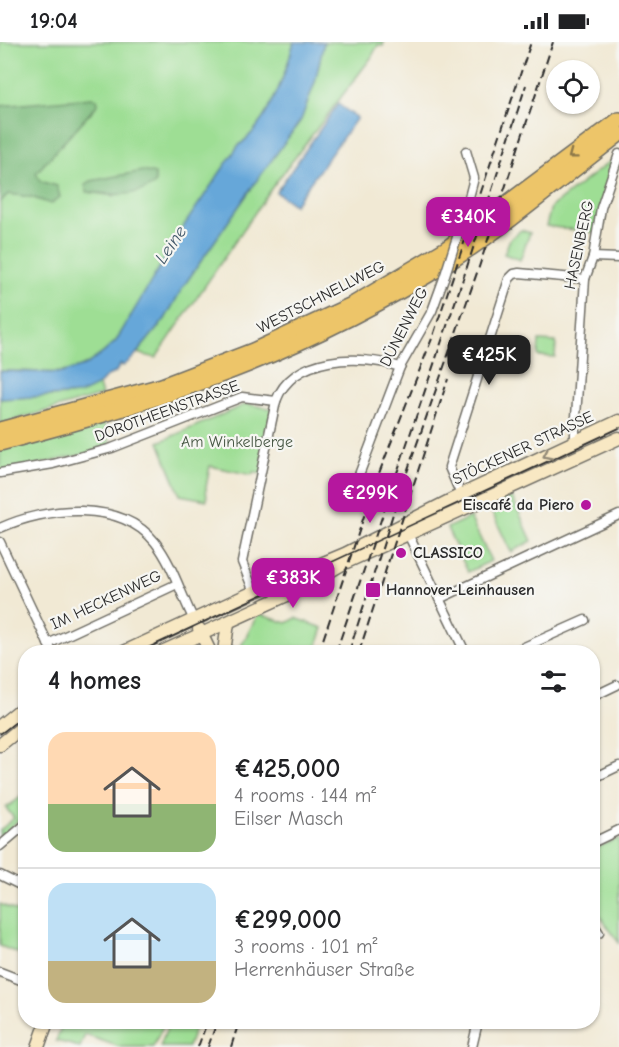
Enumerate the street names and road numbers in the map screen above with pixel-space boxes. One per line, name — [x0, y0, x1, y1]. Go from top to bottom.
street label: HASENBERG — [561, 199, 597, 291]
street label: WESTSCHNELLWEG — [254, 257, 388, 337]
street label: DÜNENWEG — [376, 284, 432, 370]
street label: DOROTHEENSTRASSE — [92, 376, 242, 446]
street label: STÖCKENER STRASSE — [450, 407, 597, 489]
street label: IM HECKENWEG — [48, 567, 164, 633]

